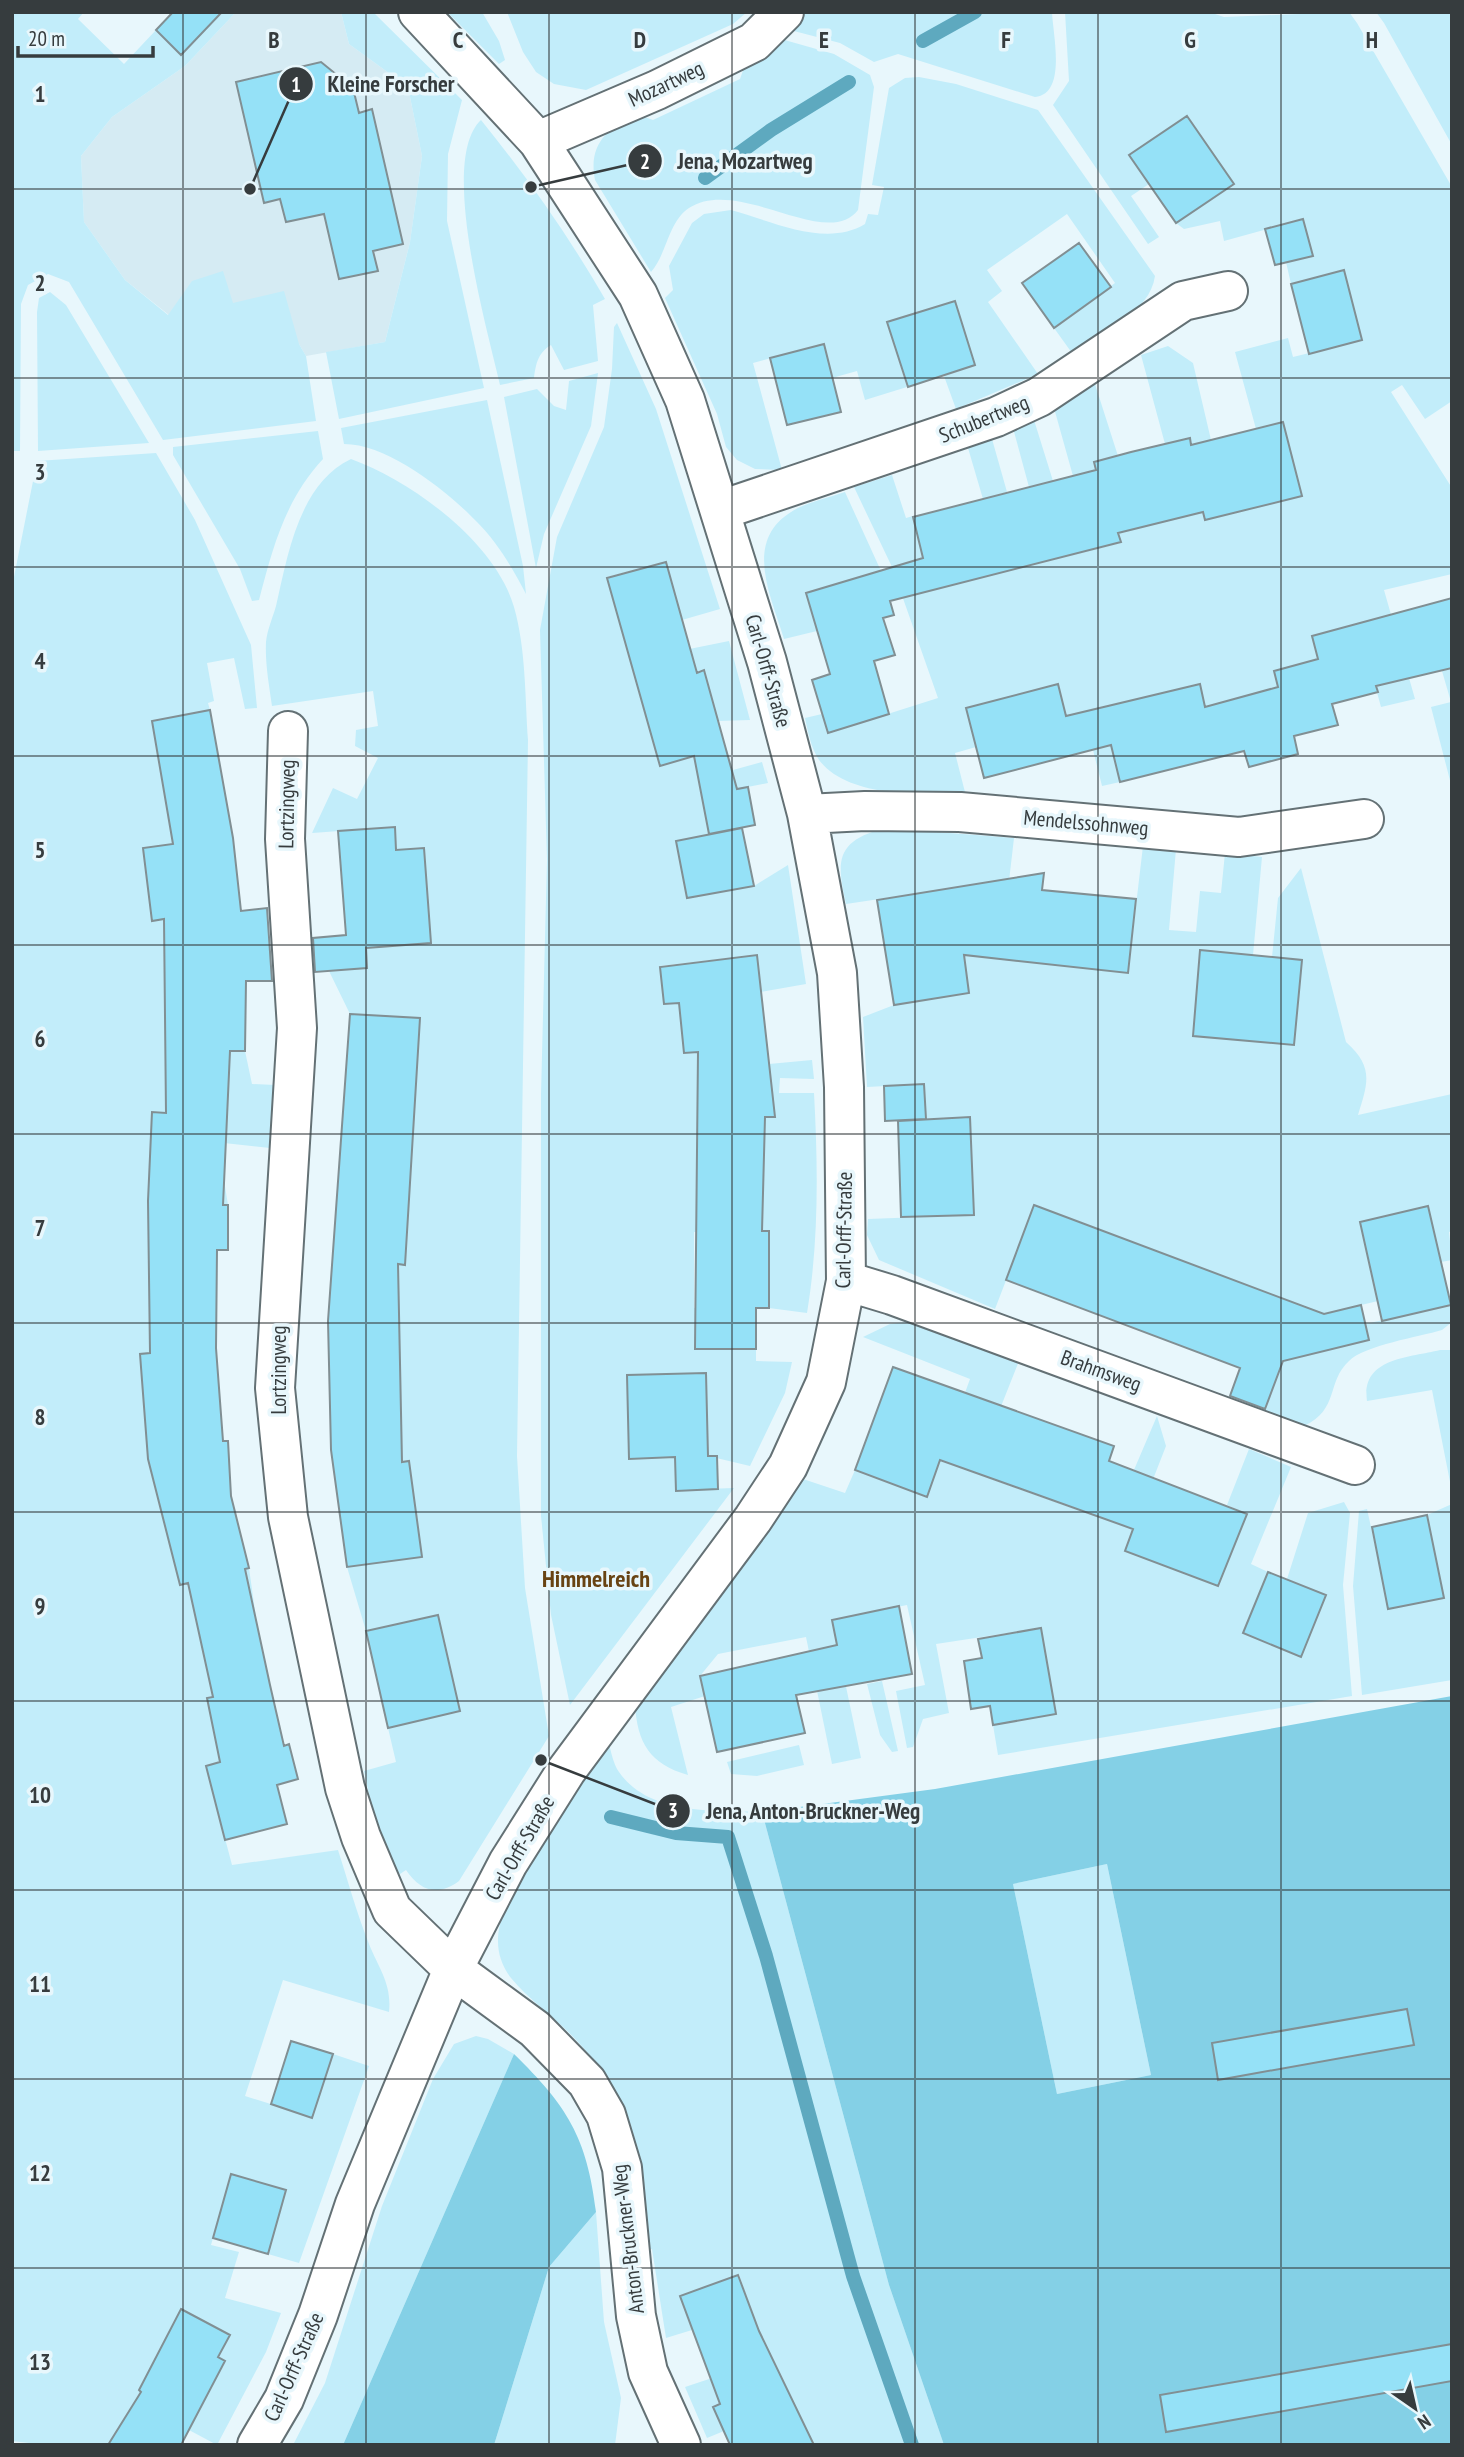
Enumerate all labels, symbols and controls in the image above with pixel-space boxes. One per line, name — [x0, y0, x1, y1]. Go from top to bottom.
scale bar — [18, 14, 152, 58]
text: 20 m — [28, 25, 65, 52]
text: B — [268, 25, 280, 54]
text: C — [453, 25, 464, 54]
text: D — [634, 25, 646, 54]
text: E — [819, 25, 829, 54]
text: F — [1001, 25, 1011, 54]
text: G — [1184, 25, 1196, 54]
text: H — [1366, 25, 1378, 54]
street label: Mozartweg — [624, 54, 708, 113]
callout: Kleine Forscher — [278, 62, 469, 106]
text: Kleine Forscher — [327, 69, 455, 98]
text: 1 — [291, 71, 301, 98]
text: 1 — [35, 79, 46, 108]
callout: Jena, Mozartweg — [627, 139, 827, 183]
text: Jena, Mozartweg — [676, 146, 813, 175]
text: 2 — [640, 148, 650, 175]
text: 2 — [35, 268, 46, 297]
street label: Schubertweg — [935, 388, 1033, 449]
text: 3 — [35, 457, 46, 486]
street label: Carl-Orff-Straße — [739, 611, 798, 731]
text: 4 — [35, 646, 46, 675]
street label: Lortzingweg — [272, 759, 301, 849]
street label: Mendelssohnweg — [1022, 804, 1150, 841]
text: 5 — [35, 835, 46, 864]
text: 6 — [35, 1024, 46, 1053]
street label: Carl-Orff-Straße — [829, 1171, 858, 1288]
text: 7 — [35, 1213, 46, 1242]
street label: Lortzingweg — [265, 1325, 292, 1415]
street label: Brahmsweg — [1057, 1344, 1145, 1398]
text: 8 — [35, 1402, 46, 1431]
district label: Himmelreich — [542, 1563, 650, 1594]
text: 9 — [35, 1591, 46, 1620]
text: 10 — [29, 1780, 51, 1809]
callout: Jena, Anton-Bruckner-Weg — [656, 1789, 935, 1833]
street label: Carl-Orff-Straße — [479, 1791, 560, 1905]
text: Jena, Anton-Bruckner-Weg — [705, 1796, 920, 1825]
text: 3 — [668, 1797, 678, 1824]
text: 11 — [29, 1969, 51, 1998]
text: 12 — [29, 2158, 51, 2187]
street label: Anton-Bruckner-Weg — [605, 2163, 650, 2315]
street label: Carl-Orff-Straße — [258, 2308, 330, 2426]
text: 13 — [29, 2347, 51, 2376]
north arrow — [1380, 2373, 1450, 2443]
text: N — [1414, 2409, 1435, 2435]

